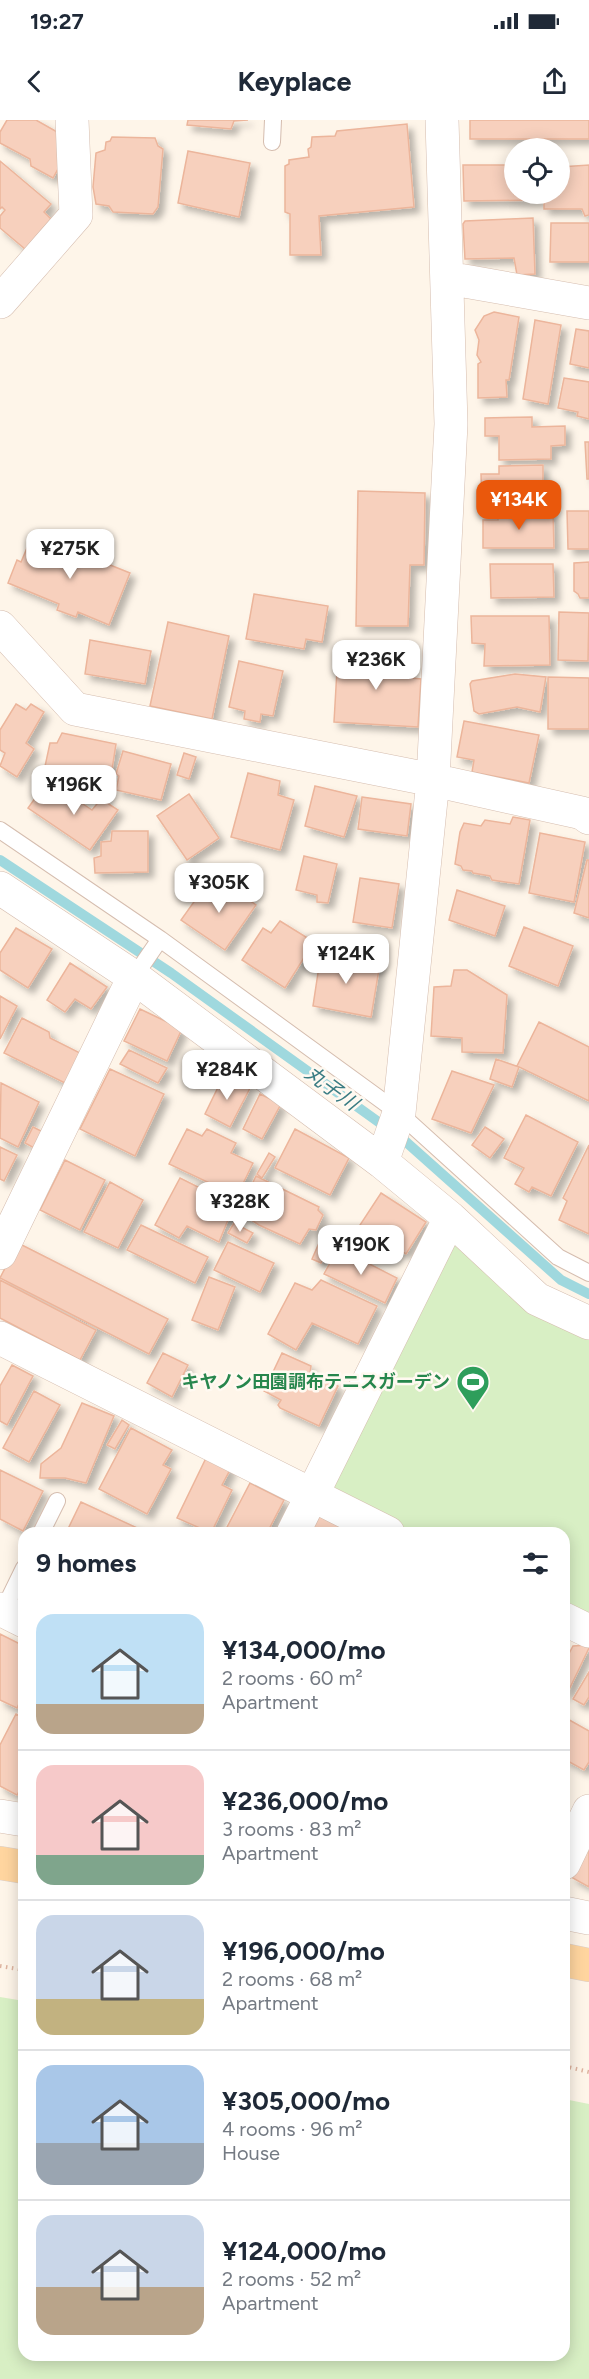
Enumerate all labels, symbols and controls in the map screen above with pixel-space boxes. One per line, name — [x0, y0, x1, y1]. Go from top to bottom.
text: 19:27 — [30, 8, 84, 35]
icon: back — [18, 65, 51, 98]
text: Keyplace — [237, 65, 352, 98]
icon: share — [538, 65, 571, 98]
map controls — [504, 138, 570, 204]
button: locate — [504, 138, 570, 204]
pin: ¥134K — [477, 480, 561, 531]
text: ¥134K — [490, 487, 548, 511]
pin: ¥275K — [28, 529, 112, 580]
text: ¥275K — [40, 536, 100, 560]
pin: ¥236K — [334, 640, 418, 691]
text: ¥236K — [346, 647, 406, 671]
pin: ¥196K — [32, 765, 116, 816]
text: ¥196K — [46, 772, 102, 796]
pin: ¥305K — [177, 863, 261, 914]
text: ¥305K — [189, 870, 249, 894]
pin: ¥124K — [304, 934, 388, 985]
text: ¥124K — [317, 941, 375, 965]
pin: ¥284K — [185, 1050, 269, 1101]
text: ¥284K — [196, 1057, 258, 1081]
water label: 丸子川 — [301, 1061, 365, 1117]
pin: ¥328K — [198, 1182, 282, 1233]
text: ¥328K — [210, 1189, 270, 1213]
pin: ¥190K — [319, 1225, 403, 1276]
text: ¥190K — [332, 1232, 390, 1256]
sports icon: キヤノン田園調布テニスガーデン — [455, 1364, 491, 1411]
place label: キヤノン田園調布テニスガーデン — [181, 1371, 450, 1393]
text: 9 homes — [36, 1547, 136, 1579]
icon: filters — [519, 1547, 552, 1580]
text: ¥134,000/mo — [222, 1634, 386, 1666]
icon: home — [84, 1638, 156, 1710]
text: 2 rooms · 60 m² — [222, 1666, 363, 1690]
text: Apartment — [222, 1690, 319, 1714]
text: ¥236,000/mo — [222, 1785, 388, 1817]
icon: home — [84, 1789, 156, 1861]
text: 3 rooms · 83 m² — [222, 1817, 361, 1841]
text: Apartment — [222, 1841, 319, 1865]
text: ¥196,000/mo — [222, 1935, 385, 1967]
icon: home — [84, 1939, 156, 2011]
text: 2 rooms · 68 m² — [222, 1967, 362, 1991]
text: Apartment — [222, 1991, 319, 2015]
text: ¥305,000/mo — [222, 2085, 390, 2117]
icon: home — [84, 2089, 156, 2161]
text: 4 rooms · 96 m² — [222, 2117, 362, 2141]
text: House — [222, 2141, 280, 2165]
text: ¥124,000/mo — [222, 2235, 386, 2267]
icon: home — [84, 2239, 156, 2311]
text: 2 rooms · 52 m² — [222, 2267, 361, 2291]
text: Apartment — [222, 2291, 319, 2315]

